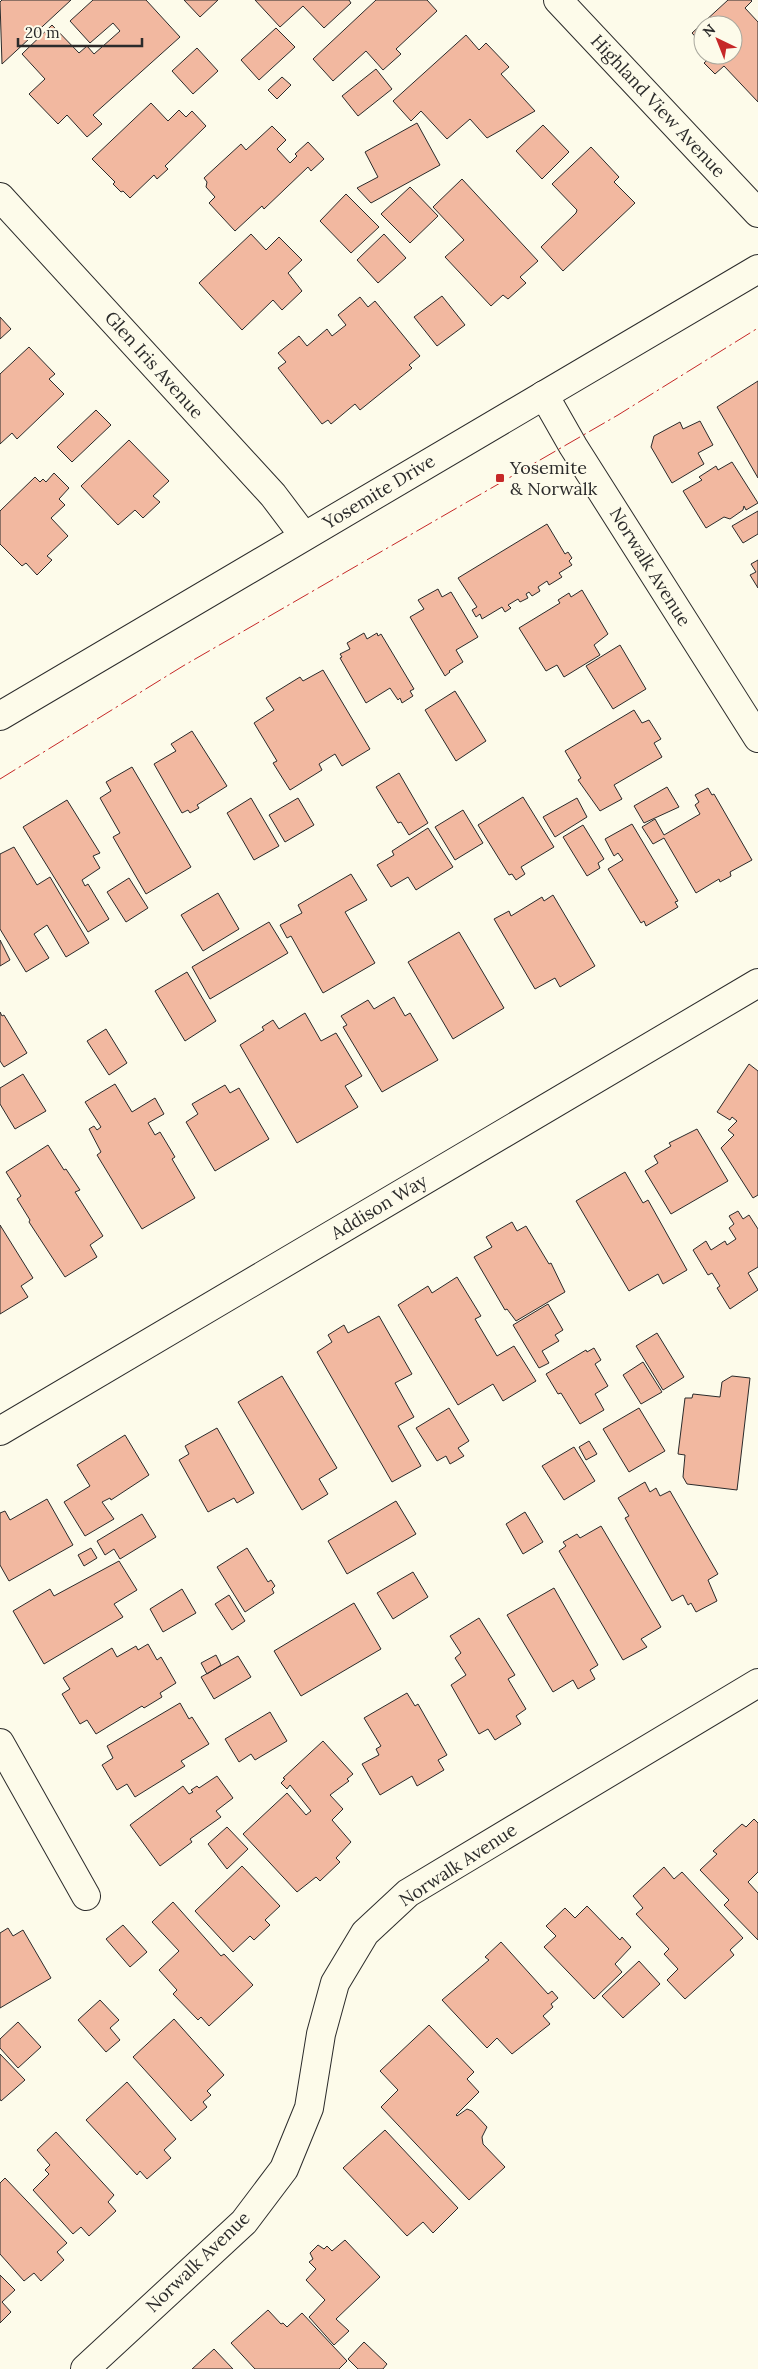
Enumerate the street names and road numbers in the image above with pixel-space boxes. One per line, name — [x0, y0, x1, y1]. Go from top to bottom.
street label: Highland View Avenue — [586, 29, 731, 182]
street label: Glen Iris Avenue — [100, 306, 209, 423]
street label: Yosemite Drive — [318, 449, 439, 535]
street label: Norwalk Avenue — [605, 503, 696, 631]
street label: Addison Way — [326, 1169, 431, 1245]
street label: Norwalk Avenue — [394, 1818, 521, 1911]
street label: Norwalk Avenue — [141, 2206, 255, 2317]

